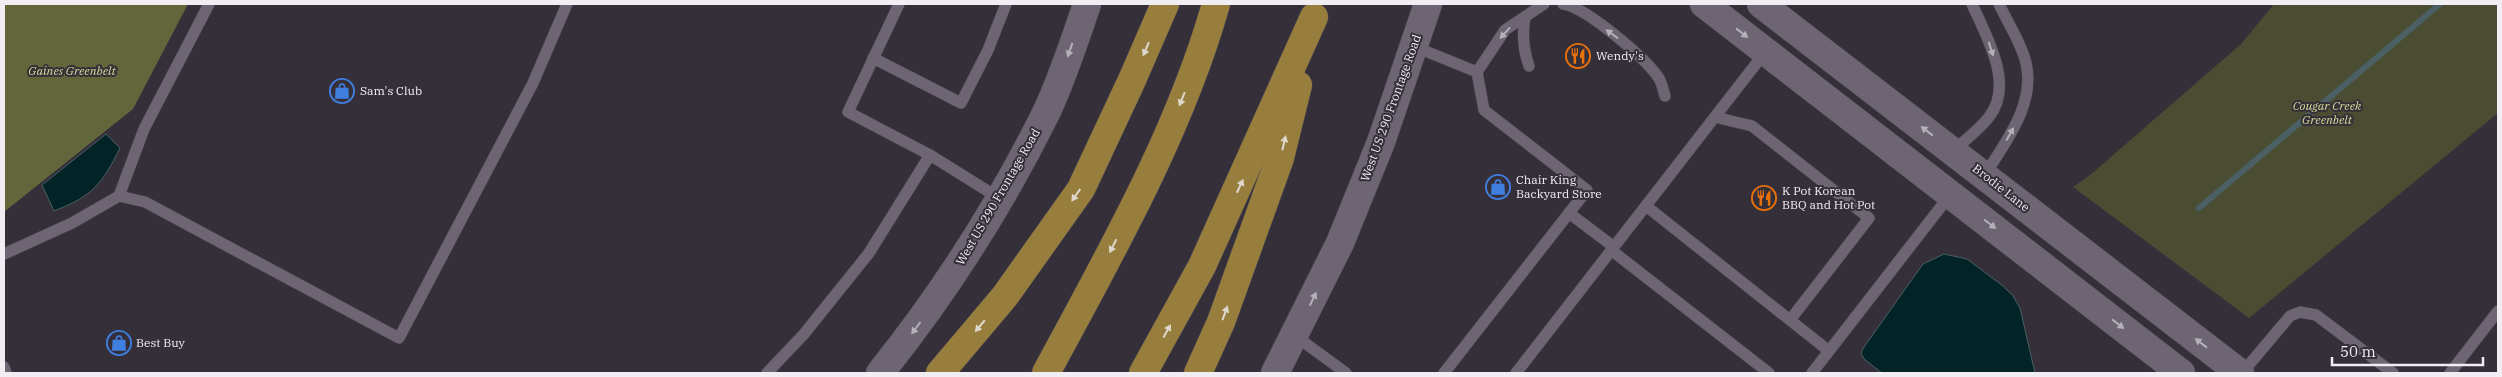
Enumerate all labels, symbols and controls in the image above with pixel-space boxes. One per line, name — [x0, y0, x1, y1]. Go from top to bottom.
one-way arrow — [1499, 27, 1511, 39]
one-way arrow — [1606, 28, 1619, 39]
one-way arrow — [1735, 28, 1748, 39]
street label: West US 290 Frontage Road — [1357, 32, 1424, 183]
one-way arrow — [1066, 42, 1073, 57]
one-way arrow — [1141, 42, 1149, 56]
one-way arrow — [1987, 42, 1995, 57]
restaurant icon: Wendy's — [1565, 43, 1591, 69]
place label: Wendy's — [1596, 48, 1644, 63]
park label: Gaines Greenbelt — [28, 63, 116, 78]
shop icon: Sam's Club — [329, 78, 355, 104]
place label: Sam's Club — [360, 83, 422, 98]
one-way arrow — [1178, 92, 1186, 107]
park label: Cougar Creek Greenbelt — [2293, 98, 2362, 127]
street label: West US 290 Frontage Road — [952, 126, 1043, 268]
one-way arrow — [1921, 126, 1934, 137]
one-way arrow — [2006, 127, 2014, 142]
one-way arrow — [1280, 135, 1288, 150]
street label: Brodie Lane — [1970, 161, 2033, 215]
place label: Chair King Backyard Store — [1516, 172, 1602, 201]
shop icon: Chair King Backyard Store — [1485, 174, 1511, 200]
one-way arrow — [1235, 178, 1244, 193]
place label: K Pot Korean BBQ and Hot Pot — [1782, 183, 1875, 212]
restaurant icon: K Pot Korean BBQ and Hot Pot — [1751, 185, 1777, 211]
one-way arrow — [1071, 189, 1081, 202]
one-way arrow — [1983, 218, 1996, 229]
one-way arrow — [1109, 239, 1117, 253]
one-way arrow — [1309, 291, 1317, 306]
one-way arrow — [1222, 305, 1229, 320]
one-way arrow — [2111, 318, 2124, 329]
one-way arrow — [974, 319, 985, 332]
one-way arrow — [911, 322, 921, 335]
one-way arrow — [1163, 323, 1171, 338]
shop icon: Best Buy — [106, 330, 132, 356]
scale bar — [2332, 334, 2483, 366]
place label: Best Buy — [136, 335, 186, 350]
one-way arrow — [2195, 338, 2208, 349]
text: 50 m — [2340, 342, 2376, 361]

